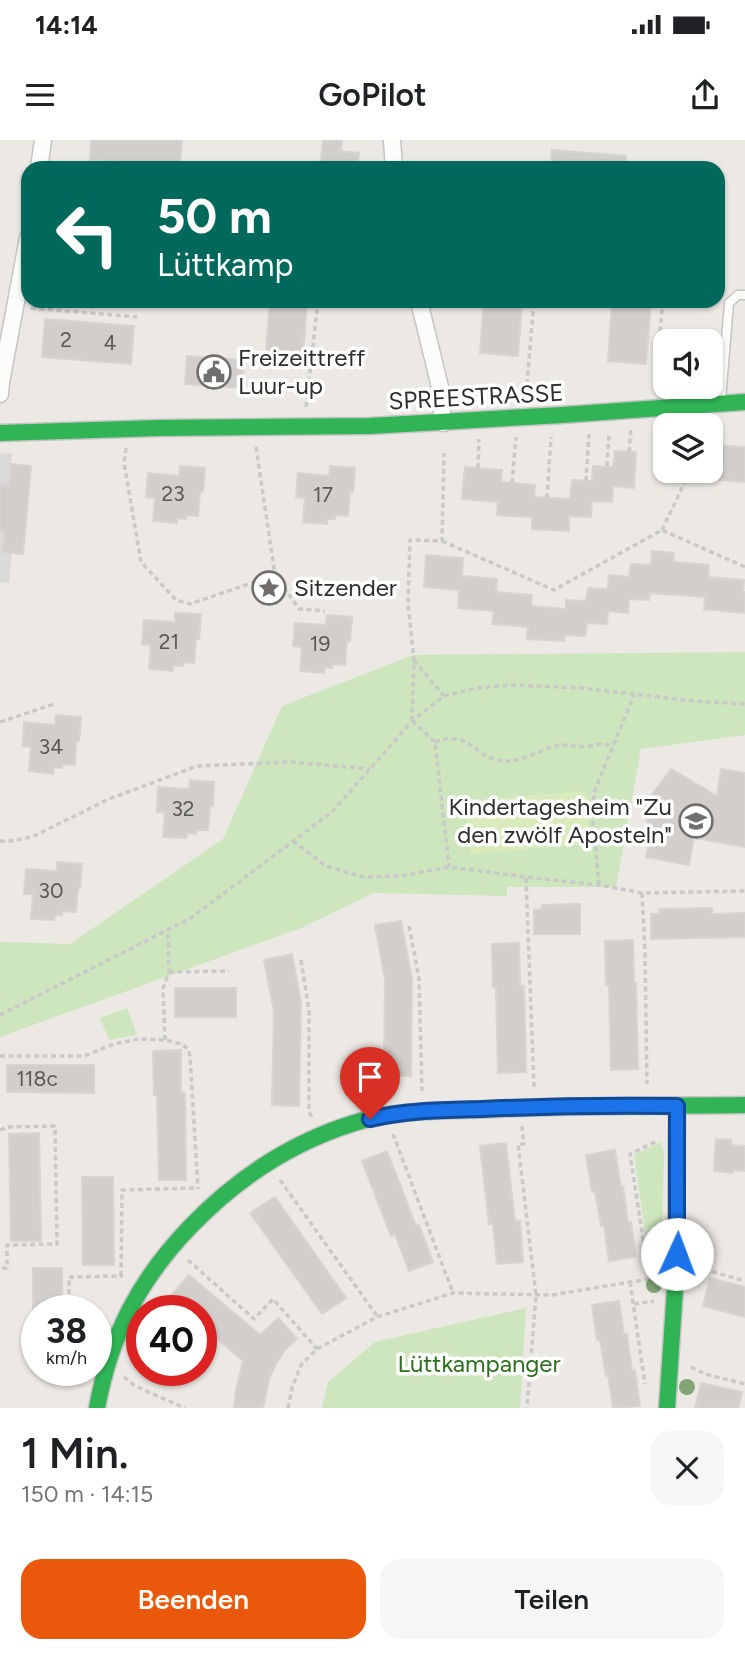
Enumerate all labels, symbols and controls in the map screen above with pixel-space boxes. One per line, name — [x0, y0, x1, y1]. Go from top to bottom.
text: 14:14 — [35, 9, 98, 41]
icon: menu — [21, 76, 59, 114]
text: GoPilot — [318, 76, 427, 114]
icon: share — [686, 76, 724, 114]
text: 50 m — [157, 186, 272, 245]
icon: left — [42, 189, 133, 280]
text: Lüttkamp — [157, 246, 293, 284]
house number: 2 — [60, 327, 72, 352]
map controls — [653, 329, 723, 483]
button: sound — [653, 329, 723, 399]
house number: 4 — [103, 330, 117, 355]
place label: Freizeittreff Luur-up — [238, 343, 365, 400]
public building icon: Freizeittreff Luur-up — [195, 353, 233, 391]
street label: SPREESTRASSE — [388, 377, 564, 416]
button: layers — [653, 413, 723, 483]
house number: 23 — [161, 481, 185, 506]
house number: 17 — [313, 482, 333, 507]
place icon: Sitzender — [250, 569, 288, 607]
place label: Sitzender — [294, 573, 397, 602]
house number: 21 — [159, 629, 179, 654]
house number: 19 — [310, 631, 330, 656]
house number: 34 — [39, 734, 63, 759]
place label: Kindertagesheim "Zu den zwölf Aposteln" — [449, 792, 672, 849]
house number: 32 — [171, 796, 195, 821]
school or university icon: Kindertagesheim "Zu den zwölf Aposteln" — [677, 802, 715, 840]
house number: 30 — [39, 878, 63, 903]
pin — [340, 1047, 400, 1119]
icon: arrive — [351, 1058, 389, 1096]
house number: 118c — [16, 1066, 58, 1091]
position arrow — [640, 1217, 714, 1291]
speed limit sign: 40 — [126, 1295, 217, 1386]
text: 38 — [46, 1310, 87, 1352]
text: km/h — [46, 1347, 87, 1369]
park label: Lüttkampanger — [397, 1349, 561, 1378]
text: 1 Min. — [21, 1428, 128, 1479]
button: close — [650, 1431, 724, 1505]
text: 150 m · 14:15 — [21, 1480, 153, 1508]
button: Beenden — [21, 1559, 366, 1639]
button: Teilen — [380, 1559, 724, 1639]

